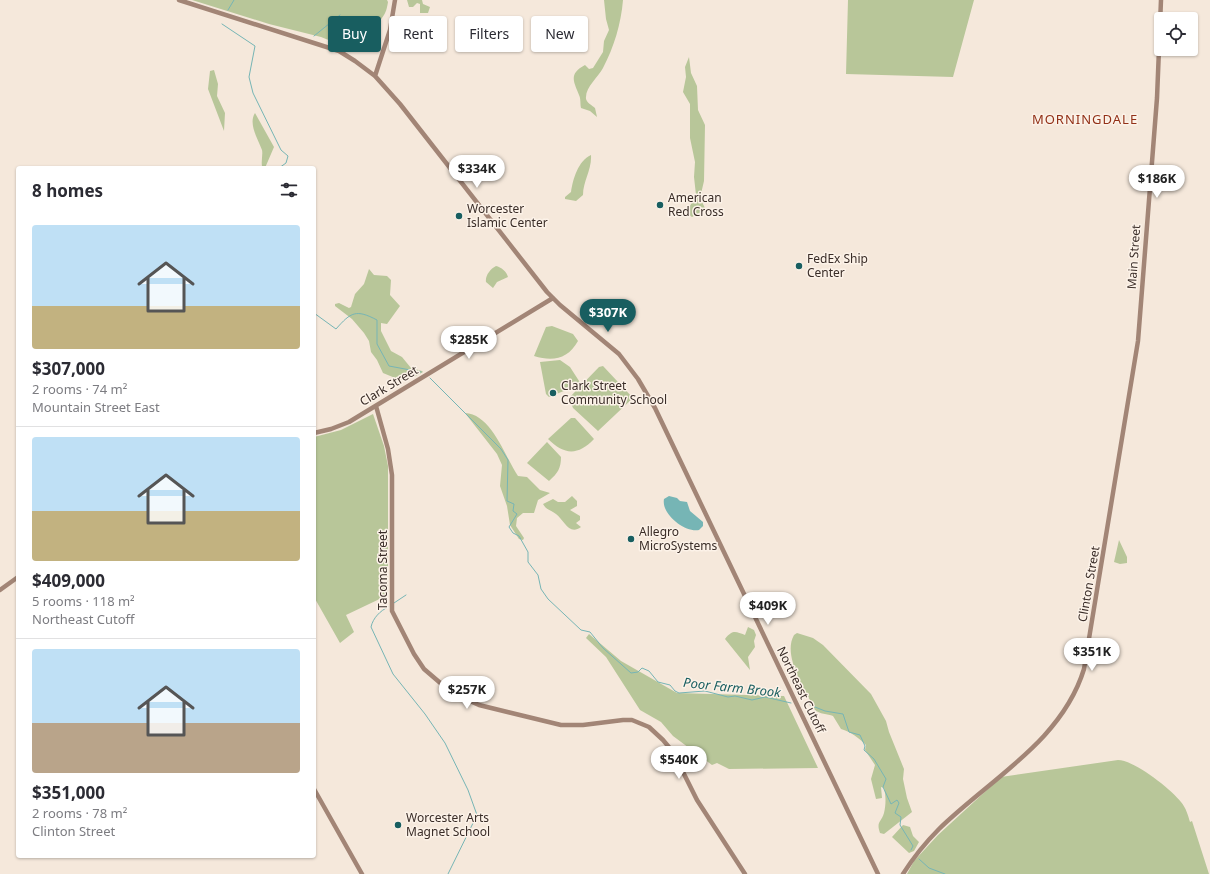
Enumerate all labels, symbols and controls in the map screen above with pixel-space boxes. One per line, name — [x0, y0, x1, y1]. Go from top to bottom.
map controls — [1154, 12, 1198, 56]
button: locate — [1154, 12, 1198, 56]
chip: Buy — [328, 16, 381, 52]
chip: Rent — [389, 16, 447, 52]
chip: Filters — [455, 16, 523, 52]
chip: New — [531, 16, 588, 52]
district label: MORNINGDALE — [1032, 110, 1138, 128]
pin: $334K — [449, 155, 505, 189]
text: $334K — [458, 159, 496, 177]
pin: $186K — [1129, 165, 1185, 199]
text: $186K — [1138, 169, 1176, 187]
text: 8 homes — [32, 179, 103, 202]
icon: filters — [278, 179, 300, 201]
place label: American Red Cross — [668, 189, 724, 220]
place label: Worcester Islamic Center — [467, 200, 548, 231]
marker: American Red Cross — [655, 200, 665, 210]
marker: Worcester Islamic Center — [454, 211, 464, 221]
street label: Main Street — [1123, 223, 1144, 290]
place label: FedEx Ship Center — [807, 250, 868, 281]
icon: home — [130, 251, 202, 323]
marker: FedEx Ship Center — [794, 261, 804, 271]
pin: $307K — [580, 299, 636, 333]
text: $307K — [589, 303, 627, 321]
pin: $285K — [441, 326, 497, 360]
text: $285K — [450, 330, 488, 348]
text: $307,000 — [32, 357, 105, 380]
street label: Clark Street — [356, 361, 422, 410]
place label: Clark Street Community School — [561, 377, 667, 408]
text: 2 rooms · 74 m² — [32, 380, 127, 398]
marker: Clark Street Community School — [548, 388, 558, 398]
text: Mountain Street East — [32, 398, 160, 416]
icon: home — [130, 463, 202, 535]
place label: Allegro MicroSystems — [639, 523, 717, 554]
street label: Tacoma Street — [374, 529, 391, 610]
marker: Allegro MicroSystems — [626, 534, 636, 544]
street label: Clinton Street — [1073, 544, 1104, 623]
text: $409,000 — [32, 569, 105, 592]
text: 5 rooms · 118 m² — [32, 592, 135, 610]
pin: $409K — [740, 592, 796, 626]
text: $409K — [749, 596, 787, 614]
text: Northeast Cutoff — [32, 610, 135, 628]
pin: $351K — [1064, 638, 1120, 672]
text: $351K — [1073, 642, 1111, 660]
street label: Northeast Cutoff — [773, 644, 830, 737]
water label: Poor Farm Brook — [682, 673, 782, 701]
icon: home — [130, 675, 202, 747]
pin: $257K — [439, 676, 495, 710]
text: $257K — [448, 680, 486, 698]
pin: $540K — [651, 746, 707, 780]
text: $540K — [660, 750, 698, 768]
text: $351,000 — [32, 781, 105, 804]
text: 2 rooms · 78 m² — [32, 804, 127, 822]
place label: Worcester Arts Magnet School — [406, 809, 490, 840]
marker: Worcester Arts Magnet School — [393, 820, 403, 830]
text: Clinton Street — [32, 822, 115, 840]

